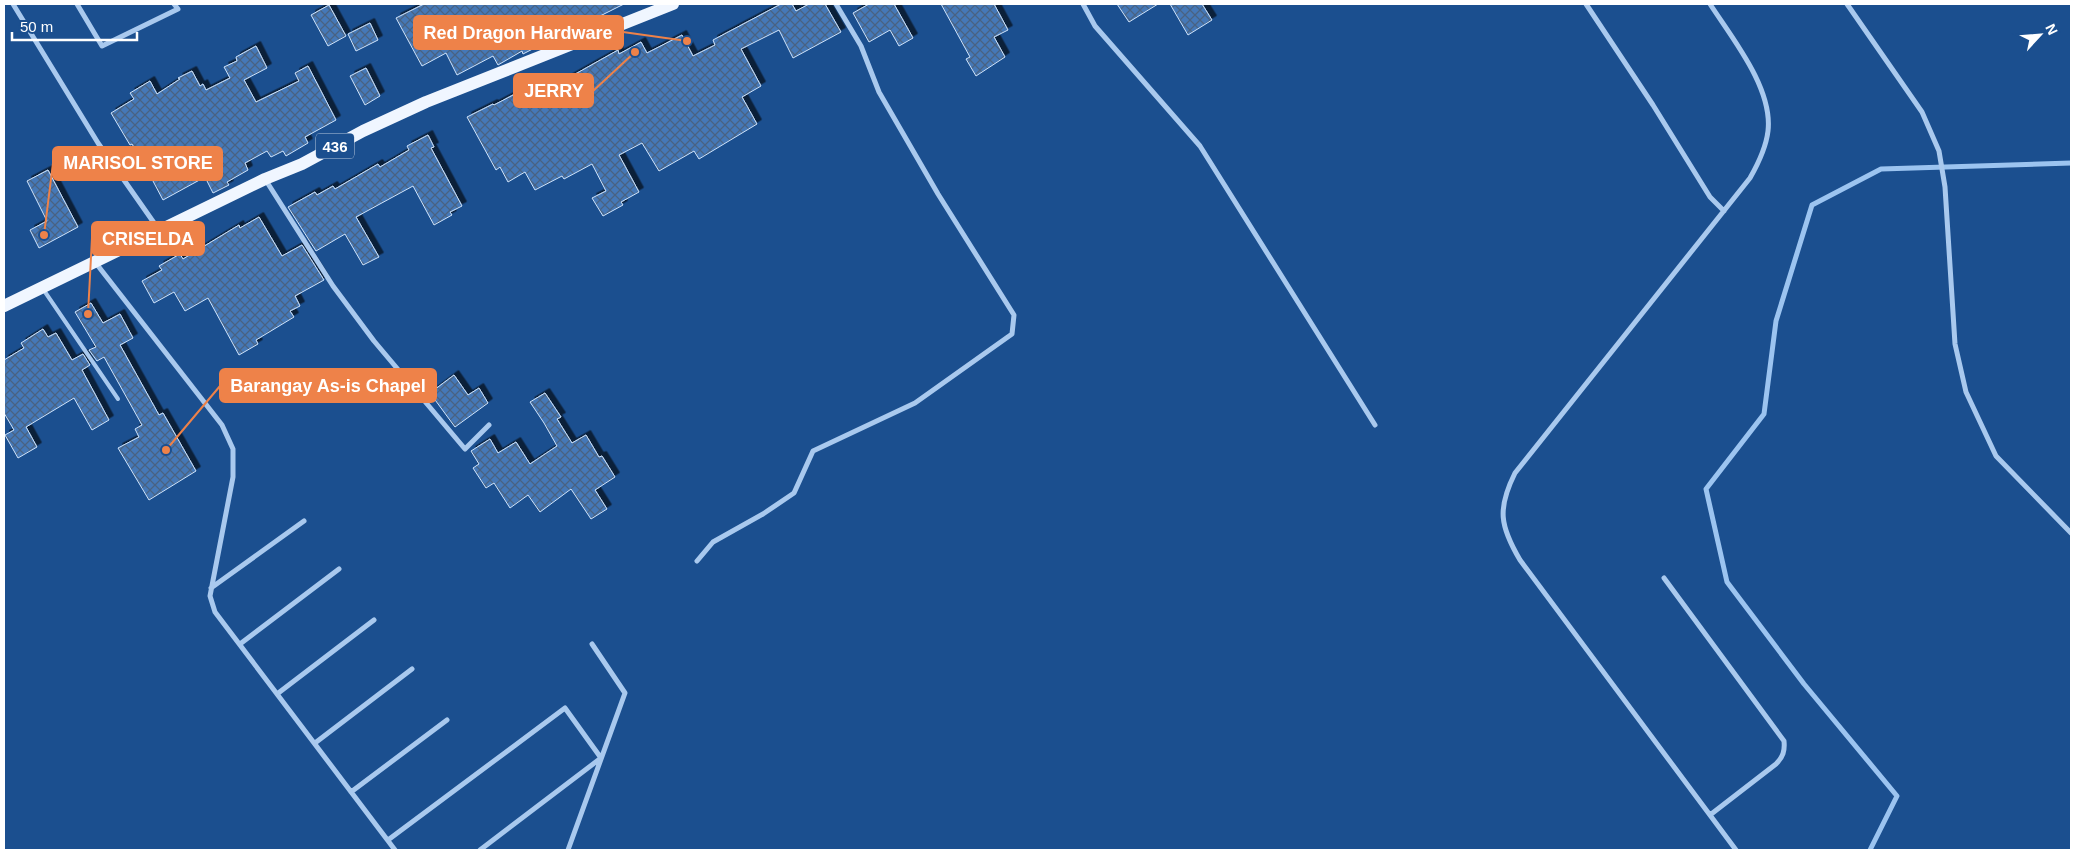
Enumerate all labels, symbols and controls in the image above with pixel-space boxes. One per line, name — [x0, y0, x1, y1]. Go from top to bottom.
scale bar — [12, 10, 138, 42]
north arrow — [2015, 10, 2065, 60]
callout: Red Dragon Hardware — [414, 16, 623, 49]
text: 50 m — [20, 18, 53, 35]
text: N — [2042, 21, 2061, 37]
text: Red Dragon Hardware — [423, 23, 613, 43]
callout: JERRY — [514, 74, 593, 107]
text: JERRY — [524, 81, 584, 101]
road number: 436 — [316, 134, 354, 158]
callout: MARISOL STORE — [53, 147, 222, 180]
text: MARISOL STORE — [63, 153, 213, 173]
callout: CRISELDA — [92, 222, 204, 255]
text: CRISELDA — [102, 229, 194, 249]
callout: Barangay As-is Chapel — [220, 369, 436, 402]
text: Barangay As-is Chapel — [230, 376, 426, 396]

